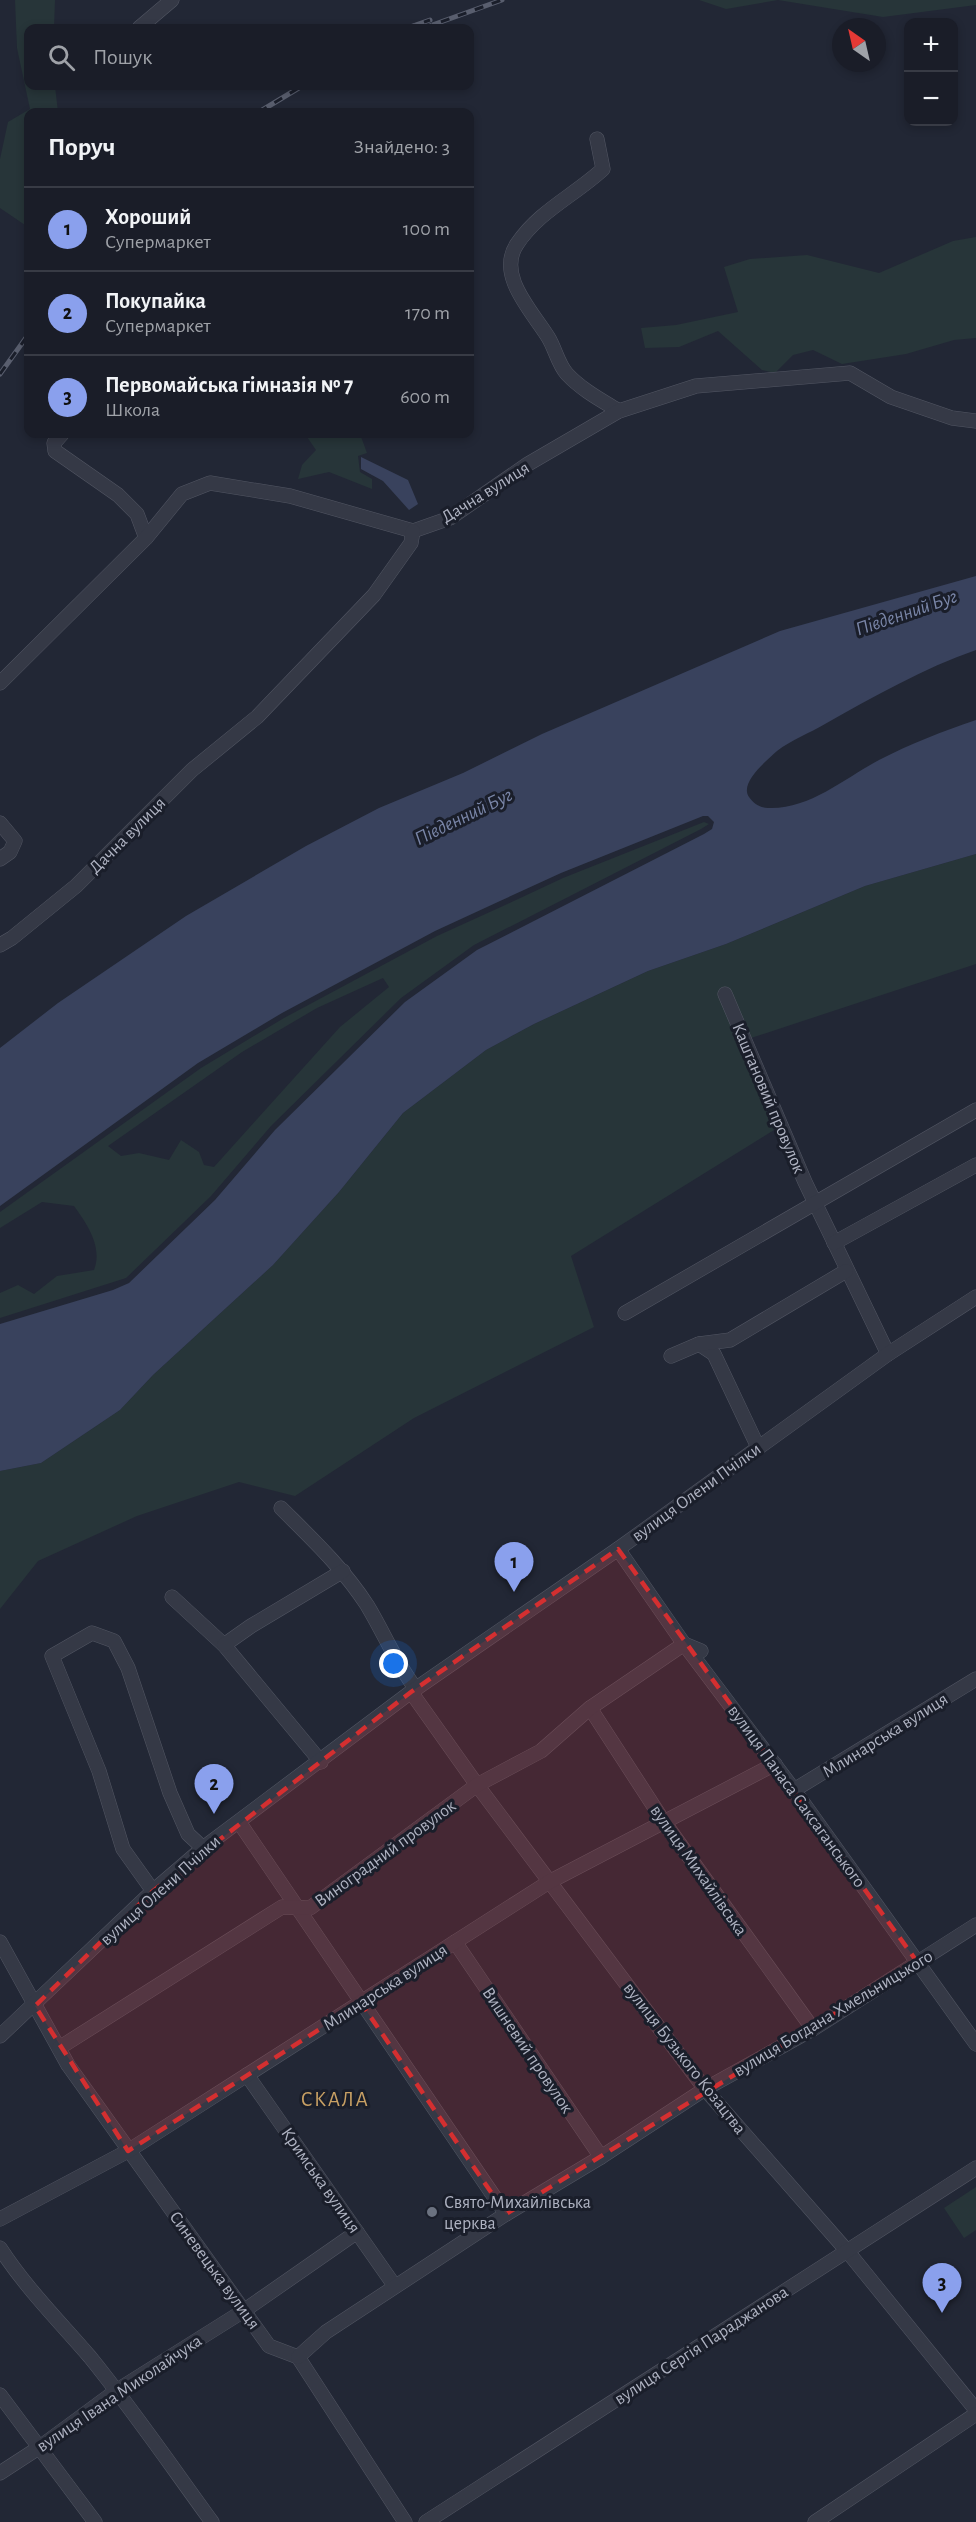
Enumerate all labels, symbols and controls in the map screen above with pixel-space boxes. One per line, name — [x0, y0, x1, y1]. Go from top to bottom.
north arrow — [832, 18, 886, 72]
map controls — [904, 18, 958, 126]
button: + — [904, 18, 958, 72]
search box — [24, 24, 474, 90]
icon: search — [45, 41, 78, 74]
text: Пошук — [93, 46, 152, 68]
button: − — [904, 72, 958, 126]
text: Поруч — [48, 134, 115, 160]
text: Знайдено: 3 — [354, 137, 450, 157]
text: Хороший — [105, 206, 191, 228]
text: 1 — [64, 219, 71, 239]
text: 100 m — [403, 219, 450, 239]
text: Супермаркет — [105, 232, 211, 252]
text: Покупайка — [105, 290, 206, 312]
text: 2 — [63, 303, 72, 323]
text: 170 m — [405, 303, 450, 323]
text: Супермаркет — [105, 316, 211, 336]
text: Первомайська гімназія № 7 — [105, 374, 353, 396]
text: 3 — [63, 387, 72, 407]
text: 600 m — [400, 387, 450, 407]
text: Школа — [105, 400, 160, 420]
street label: Дачна вулиця — [438, 459, 533, 527]
water label: Південний Буг — [853, 586, 960, 640]
water label: Південний Буг — [412, 785, 516, 849]
street label: Дачна вулиця — [86, 794, 169, 877]
street label: Каштановий провулок — [728, 1021, 808, 1177]
street label: вулиця Олени Пчілки — [629, 1440, 765, 1546]
pin: 1 — [494, 1542, 534, 1592]
your location — [379, 1649, 408, 1678]
street label: Млинарська вулиця — [820, 1690, 951, 1782]
street label: вулиця Панаса Саксаганського — [724, 1702, 868, 1891]
pin: 2 — [194, 1764, 234, 1814]
street label: Виноградний провулок — [312, 1796, 460, 1911]
street label: вулиця Михайлівська — [646, 1802, 750, 1939]
street label: вулиця Олени Пчілки — [97, 1832, 224, 1949]
street label: Млинарська вулиця — [320, 1941, 451, 2035]
street label: вулиця Богдана Хмельницького — [731, 1947, 936, 2080]
street label: вулиця Бузького Козацтва — [620, 1979, 749, 2138]
street label: Вишневий провулок — [478, 1984, 576, 2117]
district label: СКАЛА — [301, 2089, 369, 2110]
street label: Кримська вулиця — [277, 2124, 363, 2237]
place label: Свято-Михайлівська церква — [444, 2194, 591, 2233]
marker: Свято-Михайлівська церква — [425, 2205, 439, 2219]
street label: Синевецька вулиця — [165, 2208, 263, 2333]
pin: 3 — [922, 2264, 962, 2313]
street label: вулиця Сергія Параджанова — [611, 2283, 792, 2409]
street label: вулиця Івана Миколайчука — [34, 2332, 205, 2456]

